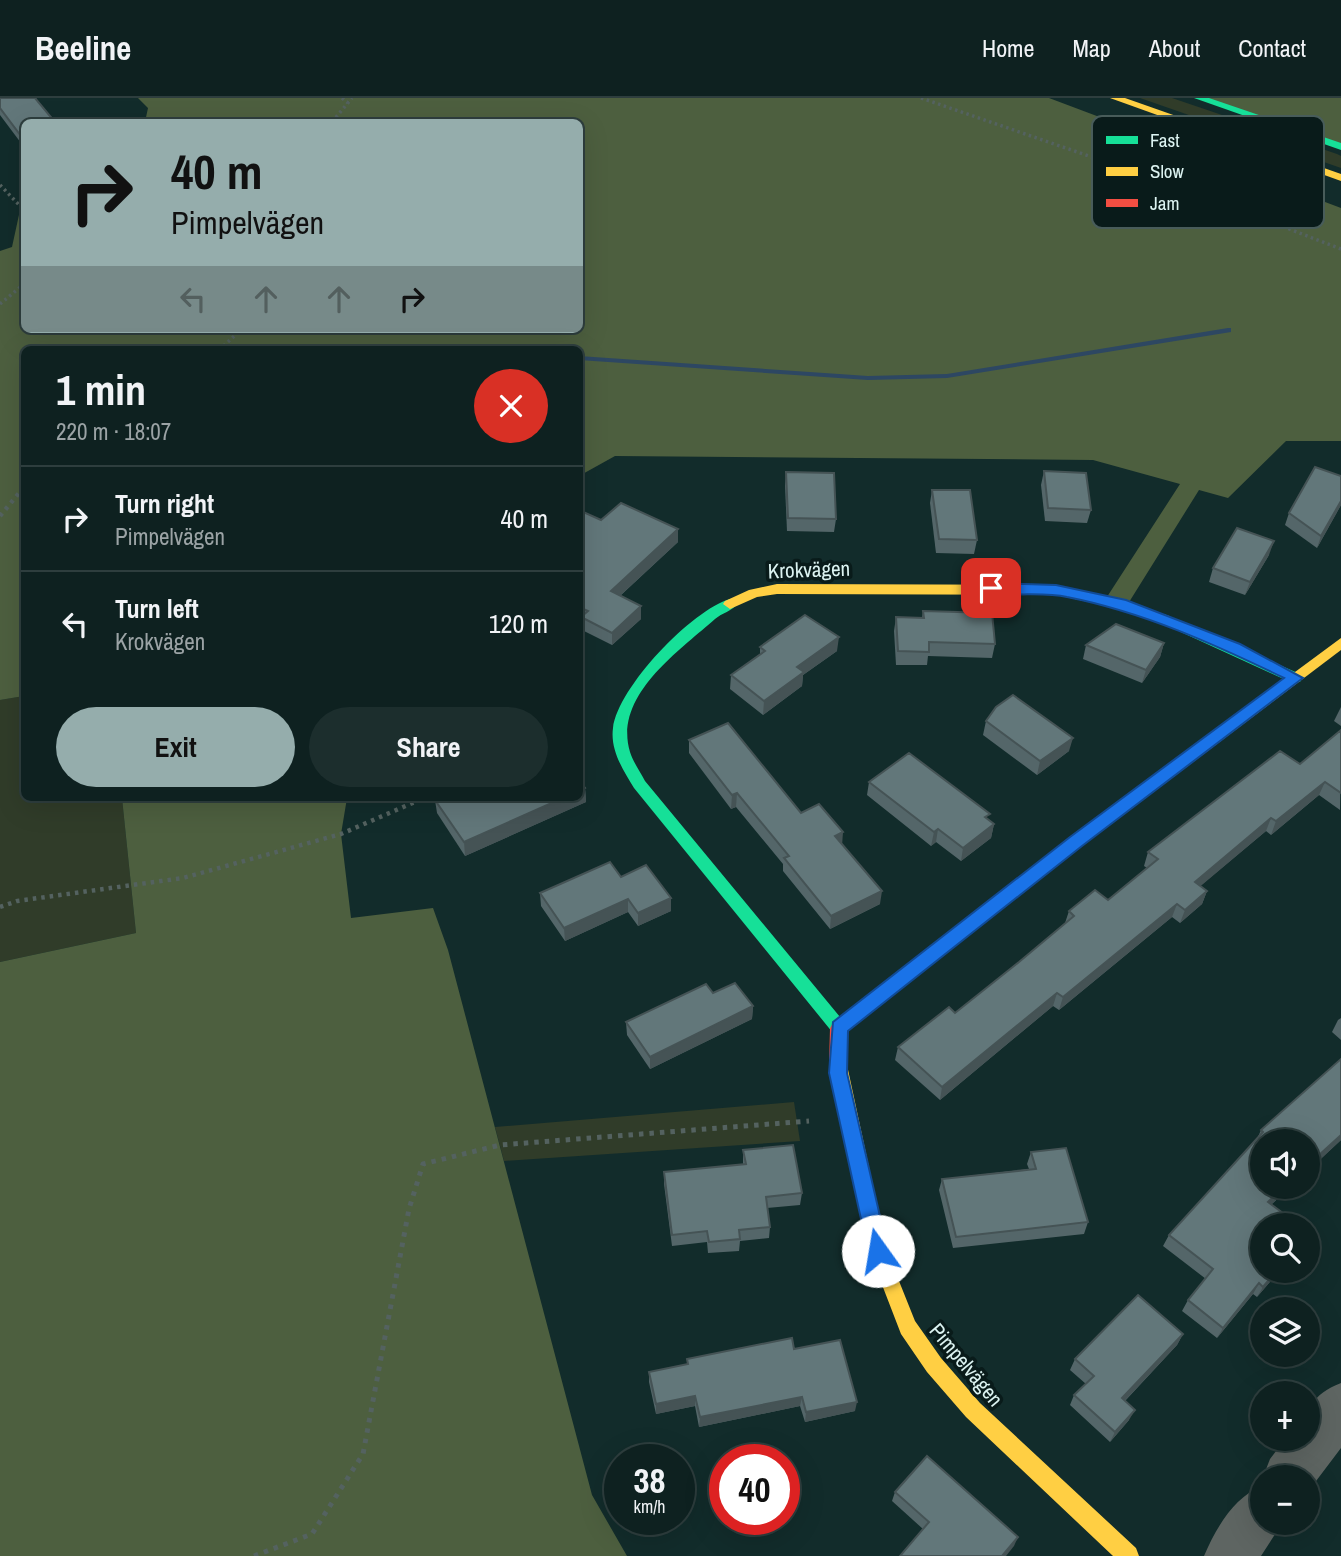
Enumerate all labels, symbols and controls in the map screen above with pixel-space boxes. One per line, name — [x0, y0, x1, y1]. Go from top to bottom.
text: Beeline — [35, 26, 131, 70]
text: Home — [982, 32, 1034, 64]
text: Map — [1072, 32, 1111, 64]
text: About — [1149, 32, 1200, 64]
text: Contact — [1238, 32, 1306, 64]
legend — [1092, 116, 1324, 228]
text: Fast — [1150, 127, 1180, 153]
text: 40 m — [171, 138, 263, 204]
icon: right — [56, 147, 147, 238]
text: Slow — [1150, 158, 1185, 184]
text: Jam — [1150, 190, 1179, 216]
text: Pimpelvägen — [171, 201, 324, 244]
icon: left — [174, 280, 212, 318]
icon: ahead — [247, 280, 285, 318]
icon: ahead — [320, 280, 358, 318]
icon: right — [393, 280, 431, 318]
text: 1 min — [56, 362, 146, 418]
button: close — [474, 369, 548, 443]
text: 220 m · 18:07 — [56, 416, 171, 447]
text: Turn right — [115, 486, 214, 521]
icon: right — [56, 500, 94, 538]
text: 40 m — [501, 501, 548, 536]
text: Pimpelvägen — [115, 521, 225, 552]
street label: Krokvägen — [767, 554, 851, 585]
pin — [961, 558, 1021, 618]
icon: arrive — [972, 569, 1010, 607]
text: Turn left — [115, 591, 199, 626]
icon: left — [56, 605, 94, 643]
text: 120 m — [489, 606, 548, 641]
text: Krokvägen — [115, 626, 205, 657]
button: Exit — [56, 707, 295, 787]
button: Share — [309, 707, 548, 787]
map controls — [1250, 1129, 1320, 1535]
button: sound — [1250, 1129, 1320, 1199]
button: search — [1250, 1213, 1320, 1283]
position arrow — [841, 1214, 915, 1288]
button: layers — [1250, 1297, 1320, 1367]
street label: Pimpelvägen — [923, 1317, 1010, 1412]
button: + — [1250, 1381, 1320, 1451]
speed limit sign: 40 — [709, 1444, 800, 1535]
text: 38 — [634, 1457, 665, 1504]
button: − — [1250, 1465, 1320, 1535]
text: km/h — [634, 1494, 666, 1519]

